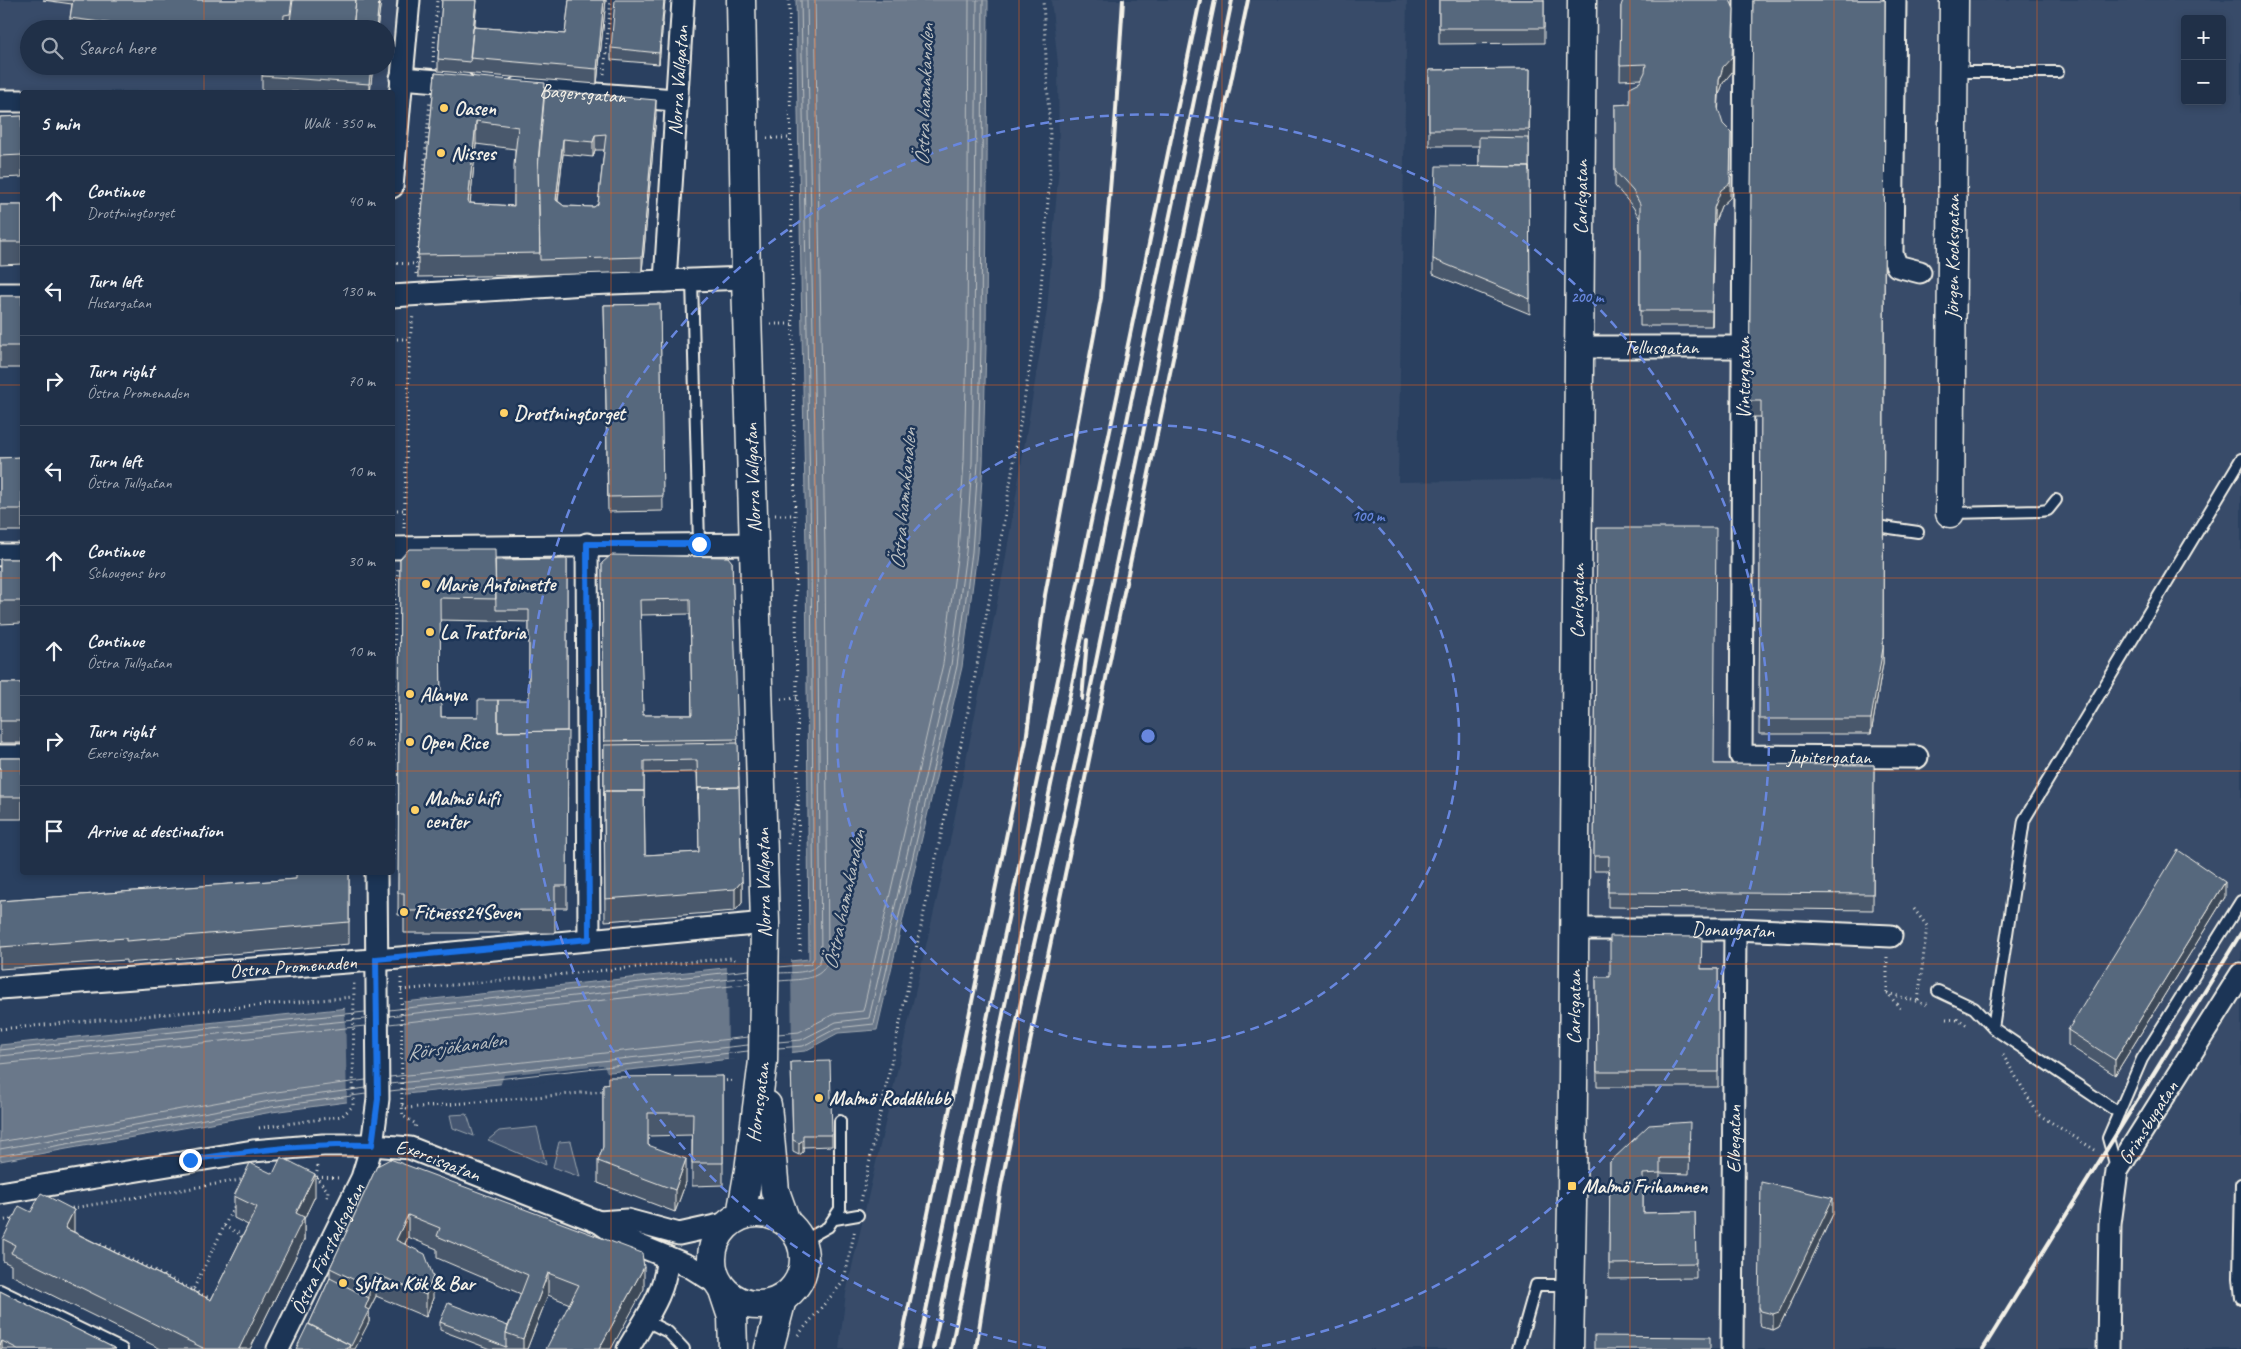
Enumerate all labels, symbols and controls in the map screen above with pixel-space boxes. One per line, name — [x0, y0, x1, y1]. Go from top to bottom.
map controls — [2181, 15, 2226, 105]
button: + — [2181, 15, 2226, 60]
search box — [20, 20, 395, 75]
water label: Östra hamnkanalen — [909, 22, 940, 166]
street label: Norra Vallgatan — [662, 24, 694, 136]
icon: search — [38, 34, 66, 62]
text: Search here — [78, 36, 155, 60]
button: − — [2181, 60, 2226, 105]
street label: Bagersgatan — [539, 78, 628, 109]
place label: Oasen — [454, 96, 497, 121]
marker: Oasen — [438, 102, 450, 114]
text: 5 min — [40, 110, 80, 136]
text: Walk · 350 m — [303, 113, 375, 133]
place label: Nisses — [451, 141, 497, 166]
marker: Nisses — [435, 147, 447, 159]
street label: Carlsgatan — [1568, 159, 1594, 234]
text: Continue — [87, 179, 144, 203]
icon: ahead — [40, 187, 68, 215]
text: 40 m — [348, 191, 375, 211]
street label: Jörgen Kocksgatan — [1940, 193, 1965, 321]
text: Drottningtorget — [87, 203, 174, 223]
text: Turn left — [87, 269, 142, 293]
icon: left — [40, 277, 68, 305]
text: 130 m — [341, 281, 375, 301]
text: 200 m — [1571, 288, 1605, 307]
text: Husargatan — [87, 293, 151, 313]
street label: Tellusgatan — [1624, 335, 1699, 360]
street label: Vintergatan — [1731, 336, 1756, 419]
text: Turn right — [87, 359, 154, 383]
icon: right — [40, 367, 68, 395]
text: 70 m — [348, 371, 375, 391]
text: Östra Promenaden — [87, 383, 189, 403]
place label: Drottningtorget — [514, 401, 627, 426]
marker: Drottningtorget — [498, 407, 510, 419]
street label: Norra Vallgatan — [738, 422, 767, 533]
water label: Östra hamnkanalen — [884, 426, 922, 571]
text: Turn left — [87, 449, 142, 473]
icon: left — [40, 457, 68, 485]
text: 10 m — [348, 461, 375, 481]
text: Östra Tullgatan — [87, 473, 172, 493]
text: 100 m — [1352, 507, 1386, 526]
route start — [688, 533, 711, 556]
text: Continue — [87, 539, 144, 563]
icon: ahead — [40, 547, 68, 575]
text: 30 m — [348, 551, 375, 571]
text: Schougens bro — [87, 563, 165, 583]
street label: Carlsgatan — [1565, 563, 1590, 638]
place label: Marie Antoinette — [436, 572, 557, 597]
marker: Marie Antoinette — [420, 578, 432, 590]
place label: La Trattoria — [440, 620, 528, 645]
marker: La Trattoria — [424, 626, 436, 638]
text: Continue — [87, 629, 144, 653]
icon: ahead — [40, 637, 68, 665]
text: 10 m — [348, 641, 375, 661]
text: Östra Tullgatan — [87, 653, 172, 673]
place label: Alanya — [420, 682, 469, 707]
marker: Alanya — [404, 688, 416, 700]
text: Turn right — [87, 719, 154, 743]
icon: right — [40, 727, 68, 755]
centre of rings — [1139, 727, 1157, 745]
place label: Open Rice — [420, 730, 489, 755]
text: 60 m — [348, 731, 375, 751]
marker: Open Rice — [404, 736, 416, 748]
text: Exercisgatan — [87, 743, 158, 763]
street label: Jupitergatan — [1786, 744, 1872, 770]
place label: Malmö hifi center — [425, 786, 503, 834]
marker: Malmö hifi center — [409, 804, 421, 816]
icon: arrive — [40, 817, 68, 845]
text: Arrive at destination — [87, 819, 223, 843]
street label: Norra Vallgatan — [750, 827, 777, 938]
water label: Östra hamnkanalen — [817, 827, 872, 972]
place label: Fitness24Seven — [414, 900, 521, 925]
marker: Fitness24Seven — [398, 906, 410, 918]
street label: Donaugatan — [1692, 917, 1776, 944]
street label: Östra Promenaden — [229, 949, 359, 984]
street label: Carlsgatan — [1561, 969, 1587, 1044]
water label: Rörsjökanalen — [405, 1026, 509, 1066]
street label: Hornsgatan — [741, 1060, 776, 1144]
street label: Grimsbygatan — [2112, 1075, 2184, 1169]
place label: Malmö Roddklubb — [829, 1086, 953, 1111]
marker: Malmö Roddklubb — [813, 1092, 825, 1104]
street label: Elbegatan — [1721, 1104, 1747, 1173]
street label: Exercisgatan — [395, 1135, 485, 1188]
route end — [179, 1149, 202, 1172]
place label: Malmö Frihamnen — [1582, 1174, 1708, 1199]
street label: Östra Förstadsgatan — [285, 1178, 371, 1319]
marker: Malmö Frihamnen — [1566, 1180, 1578, 1192]
place label: Syltan Kök & Bar — [353, 1271, 478, 1296]
marker: Syltan Kök & Bar — [337, 1277, 349, 1289]

